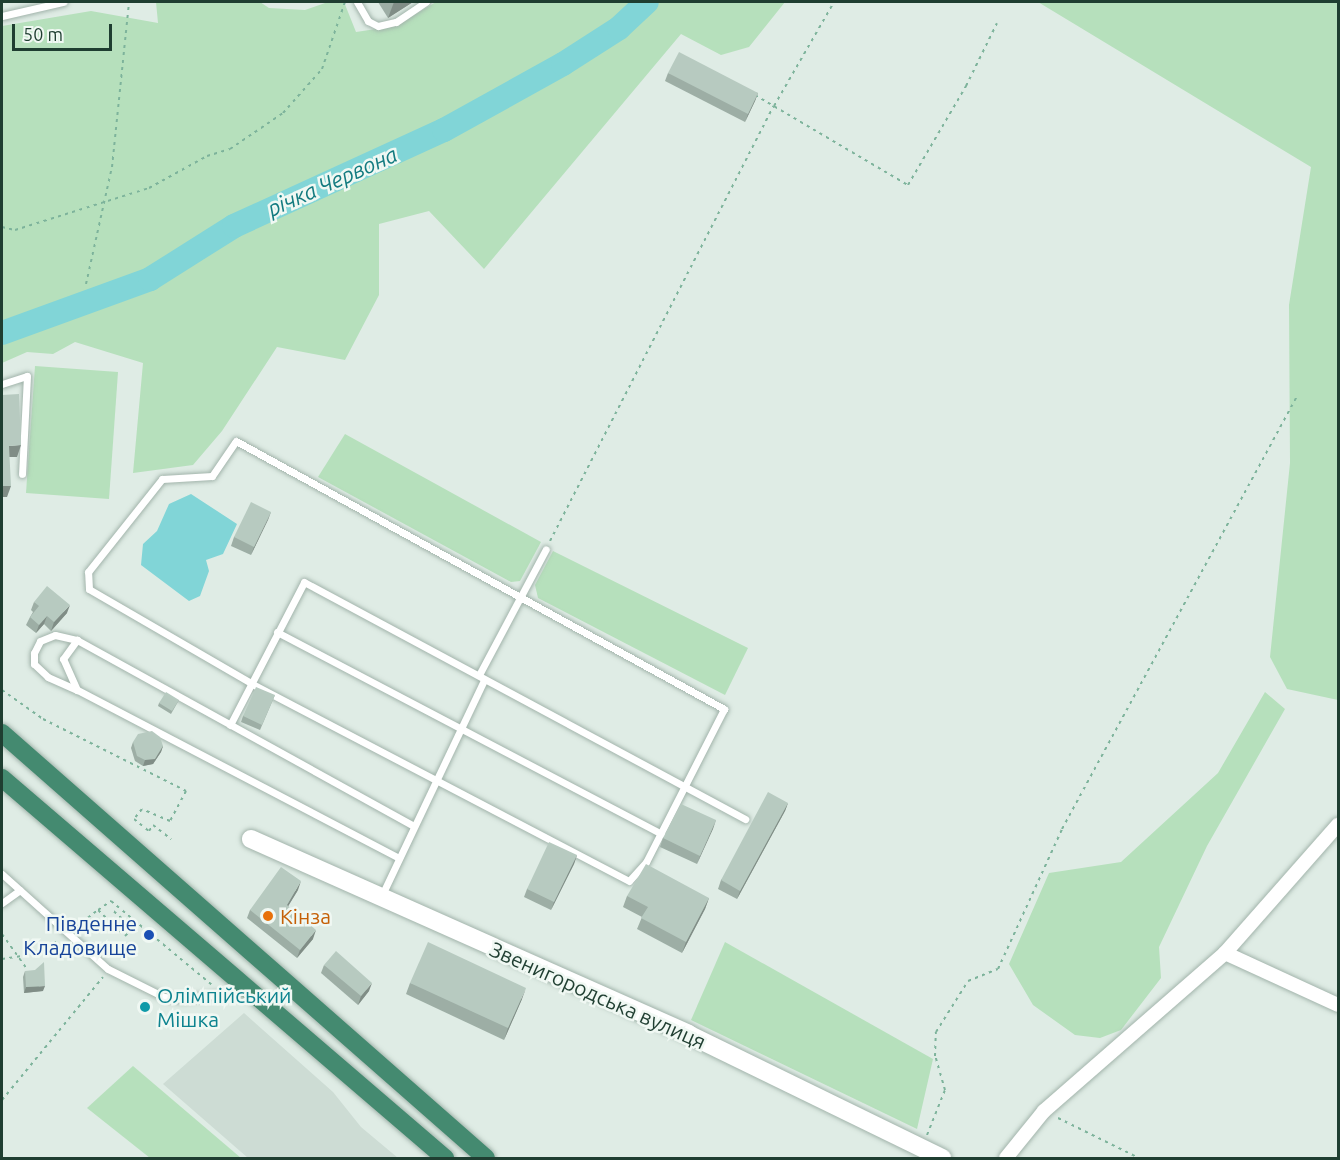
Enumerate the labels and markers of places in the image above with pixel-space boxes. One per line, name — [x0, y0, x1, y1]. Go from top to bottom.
place label: Кінза — [280, 903, 331, 929]
marker: Кінза — [261, 909, 275, 923]
place label: Південне Кладовище — [23, 910, 137, 960]
marker: Південне Кладовище — [142, 928, 156, 942]
place label: Олімпійський Мішка — [157, 982, 292, 1032]
marker: Олімпійський Мішка — [138, 1000, 152, 1014]

